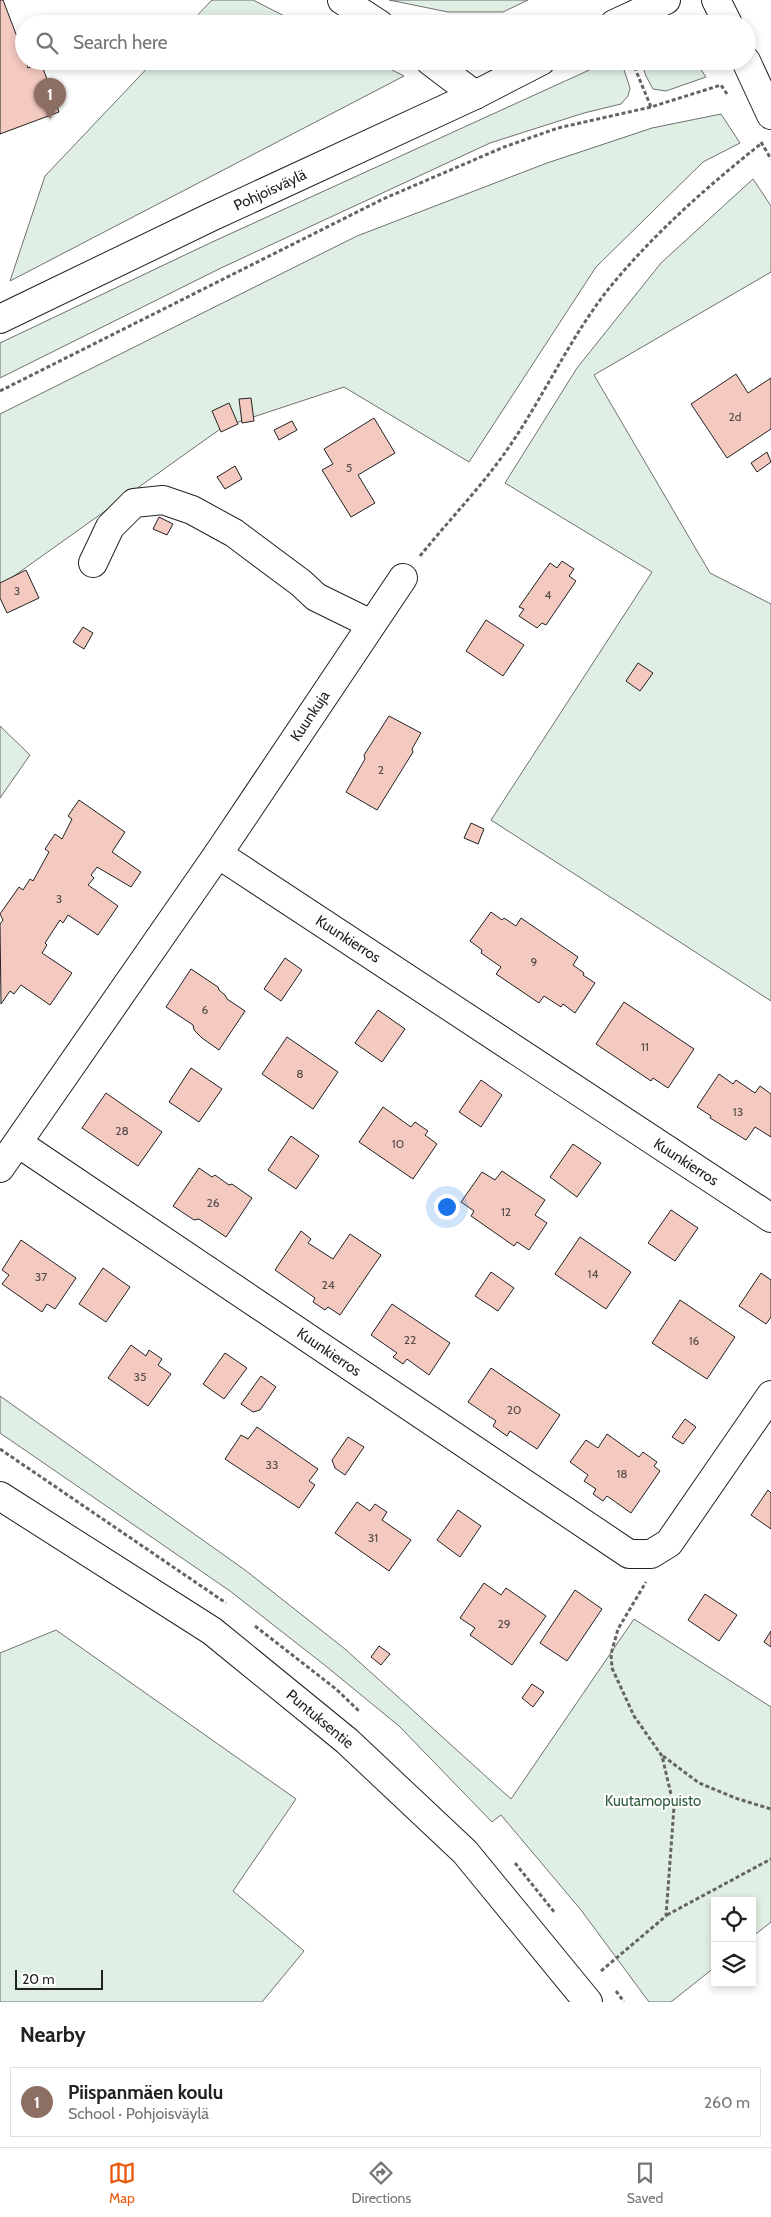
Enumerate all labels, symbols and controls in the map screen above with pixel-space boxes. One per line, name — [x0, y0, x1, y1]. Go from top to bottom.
search box — [15, 15, 756, 70]
icon: search — [33, 29, 61, 57]
text: Search here — [73, 31, 167, 54]
pin: 1 — [34, 78, 66, 119]
street label: Pohjoisväylä — [231, 165, 310, 215]
house number: 2d — [729, 409, 741, 424]
house number: 5 — [346, 460, 352, 475]
house number: 3 — [14, 583, 20, 598]
house number: 4 — [545, 587, 552, 602]
street label: Kuunkuja — [287, 687, 334, 745]
house number: 2 — [378, 762, 384, 777]
house number: 3 — [56, 891, 62, 906]
street label: Kuunkierros — [312, 911, 384, 967]
house number: 9 — [531, 954, 538, 969]
house number: 6 — [202, 1002, 209, 1017]
house number: 11 — [641, 1039, 649, 1054]
house number: 8 — [296, 1066, 304, 1081]
house number: 13 — [733, 1104, 743, 1119]
house number: 28 — [115, 1123, 129, 1138]
street label: Kuunkierros — [650, 1134, 722, 1190]
house number: 10 — [392, 1136, 404, 1151]
your location — [434, 1194, 460, 1220]
house number: 26 — [206, 1195, 220, 1210]
house number: 12 — [501, 1204, 511, 1219]
house number: 14 — [588, 1266, 598, 1281]
house number: 37 — [35, 1269, 47, 1284]
house number: 24 — [321, 1277, 335, 1292]
street label: Kuunkierros — [293, 1324, 365, 1380]
house number: 22 — [404, 1332, 416, 1347]
house number: 16 — [689, 1333, 700, 1348]
house number: 35 — [134, 1369, 146, 1384]
house number: 20 — [507, 1402, 521, 1417]
house number: 33 — [266, 1457, 278, 1472]
house number: 18 — [616, 1466, 628, 1481]
house number: 31 — [368, 1530, 378, 1545]
house number: 29 — [497, 1616, 511, 1631]
street label: Puntuksentie — [283, 1686, 358, 1753]
park label: Kuutamopuisto — [605, 1792, 701, 1810]
map controls — [711, 1897, 756, 1987]
button: locate — [711, 1897, 756, 1942]
button: layers — [711, 1942, 756, 1987]
scale bar — [15, 1967, 102, 1990]
text: 20 m — [22, 1970, 55, 1988]
text: Nearby — [20, 2022, 86, 2047]
text: Piispanmäen koulu — [68, 2081, 223, 2104]
text: 1 — [34, 2093, 40, 2112]
text: 260 m — [704, 2093, 750, 2112]
text: School · Pohjoisväylä — [68, 2104, 209, 2123]
tab: Map — [108, 2159, 136, 2207]
tab: Directions — [351, 2159, 411, 2207]
tab: Saved — [627, 2159, 663, 2207]

